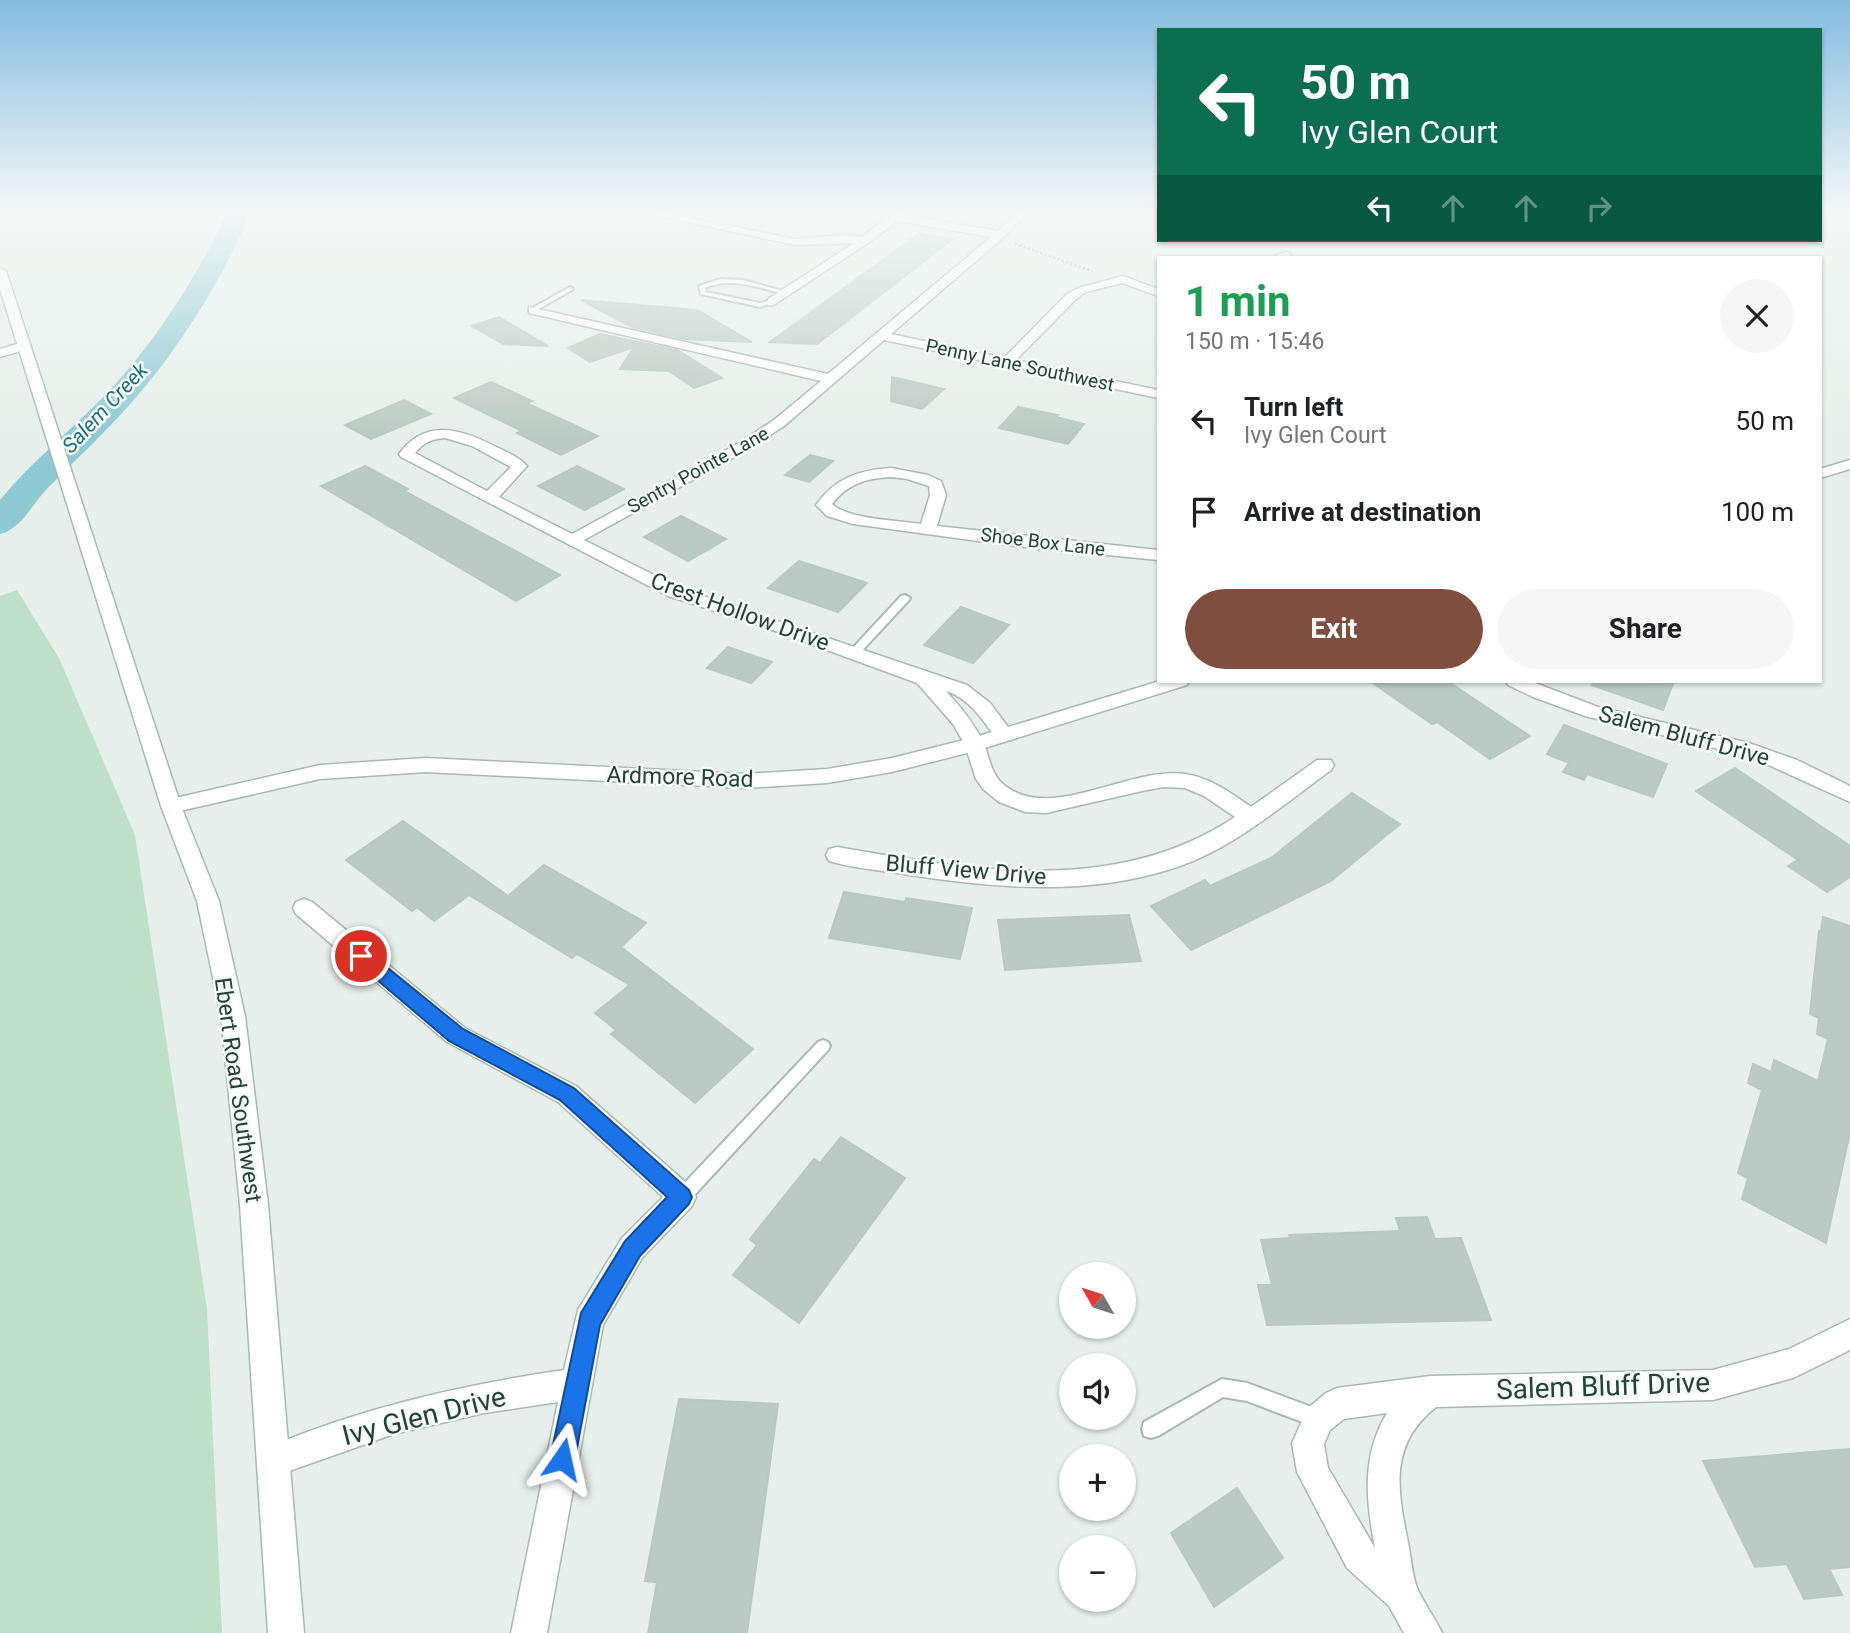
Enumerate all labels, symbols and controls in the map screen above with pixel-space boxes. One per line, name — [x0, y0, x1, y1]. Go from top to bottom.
text: 50 m — [1300, 54, 1411, 111]
icon: left — [1185, 56, 1276, 147]
text: Ivy Glen Court — [1300, 113, 1498, 151]
icon: left — [1361, 189, 1399, 227]
icon: ahead — [1434, 189, 1472, 227]
icon: ahead — [1507, 189, 1545, 227]
icon: right — [1580, 189, 1618, 227]
text: 1 min — [1185, 277, 1291, 326]
button: close — [1720, 279, 1794, 353]
text: 150 m · 15:46 — [1185, 328, 1324, 355]
street label: Penny Lane Southwest — [924, 334, 1116, 396]
water label: Salem Creek — [57, 358, 153, 458]
text: Turn left — [1244, 392, 1343, 422]
icon: left — [1185, 402, 1223, 440]
text: 50 m — [1736, 406, 1794, 436]
street label: Sentry Pointe Lane — [623, 422, 773, 518]
text: Ivy Glen Court — [1244, 422, 1387, 449]
icon: arrive — [1185, 493, 1223, 531]
text: Arrive at destination — [1244, 497, 1481, 527]
text: 100 m — [1721, 497, 1794, 527]
street label: Shoe Box Lane — [980, 523, 1106, 561]
street label: Crest Hollow Drive — [647, 567, 833, 657]
button: Exit — [1185, 589, 1483, 669]
button: Share — [1497, 589, 1794, 669]
street label: Salem Bluff Drive — [1596, 700, 1772, 772]
street label: Ardmore Road — [606, 761, 754, 793]
street label: Bluff View Drive — [884, 850, 1048, 890]
pin — [331, 926, 391, 986]
icon: arrive — [342, 937, 380, 975]
street label: Ebert Road Southwest — [209, 976, 267, 1204]
north arrow — [1059, 1262, 1136, 1339]
map controls — [1059, 1262, 1136, 1612]
button: sound — [1059, 1353, 1136, 1430]
street label: Salem Bluff Drive — [1495, 1366, 1711, 1406]
street label: Ivy Glen Drive — [339, 1380, 509, 1452]
position arrow — [525, 1422, 599, 1496]
button: + — [1059, 1444, 1136, 1521]
button: − — [1059, 1535, 1136, 1612]

